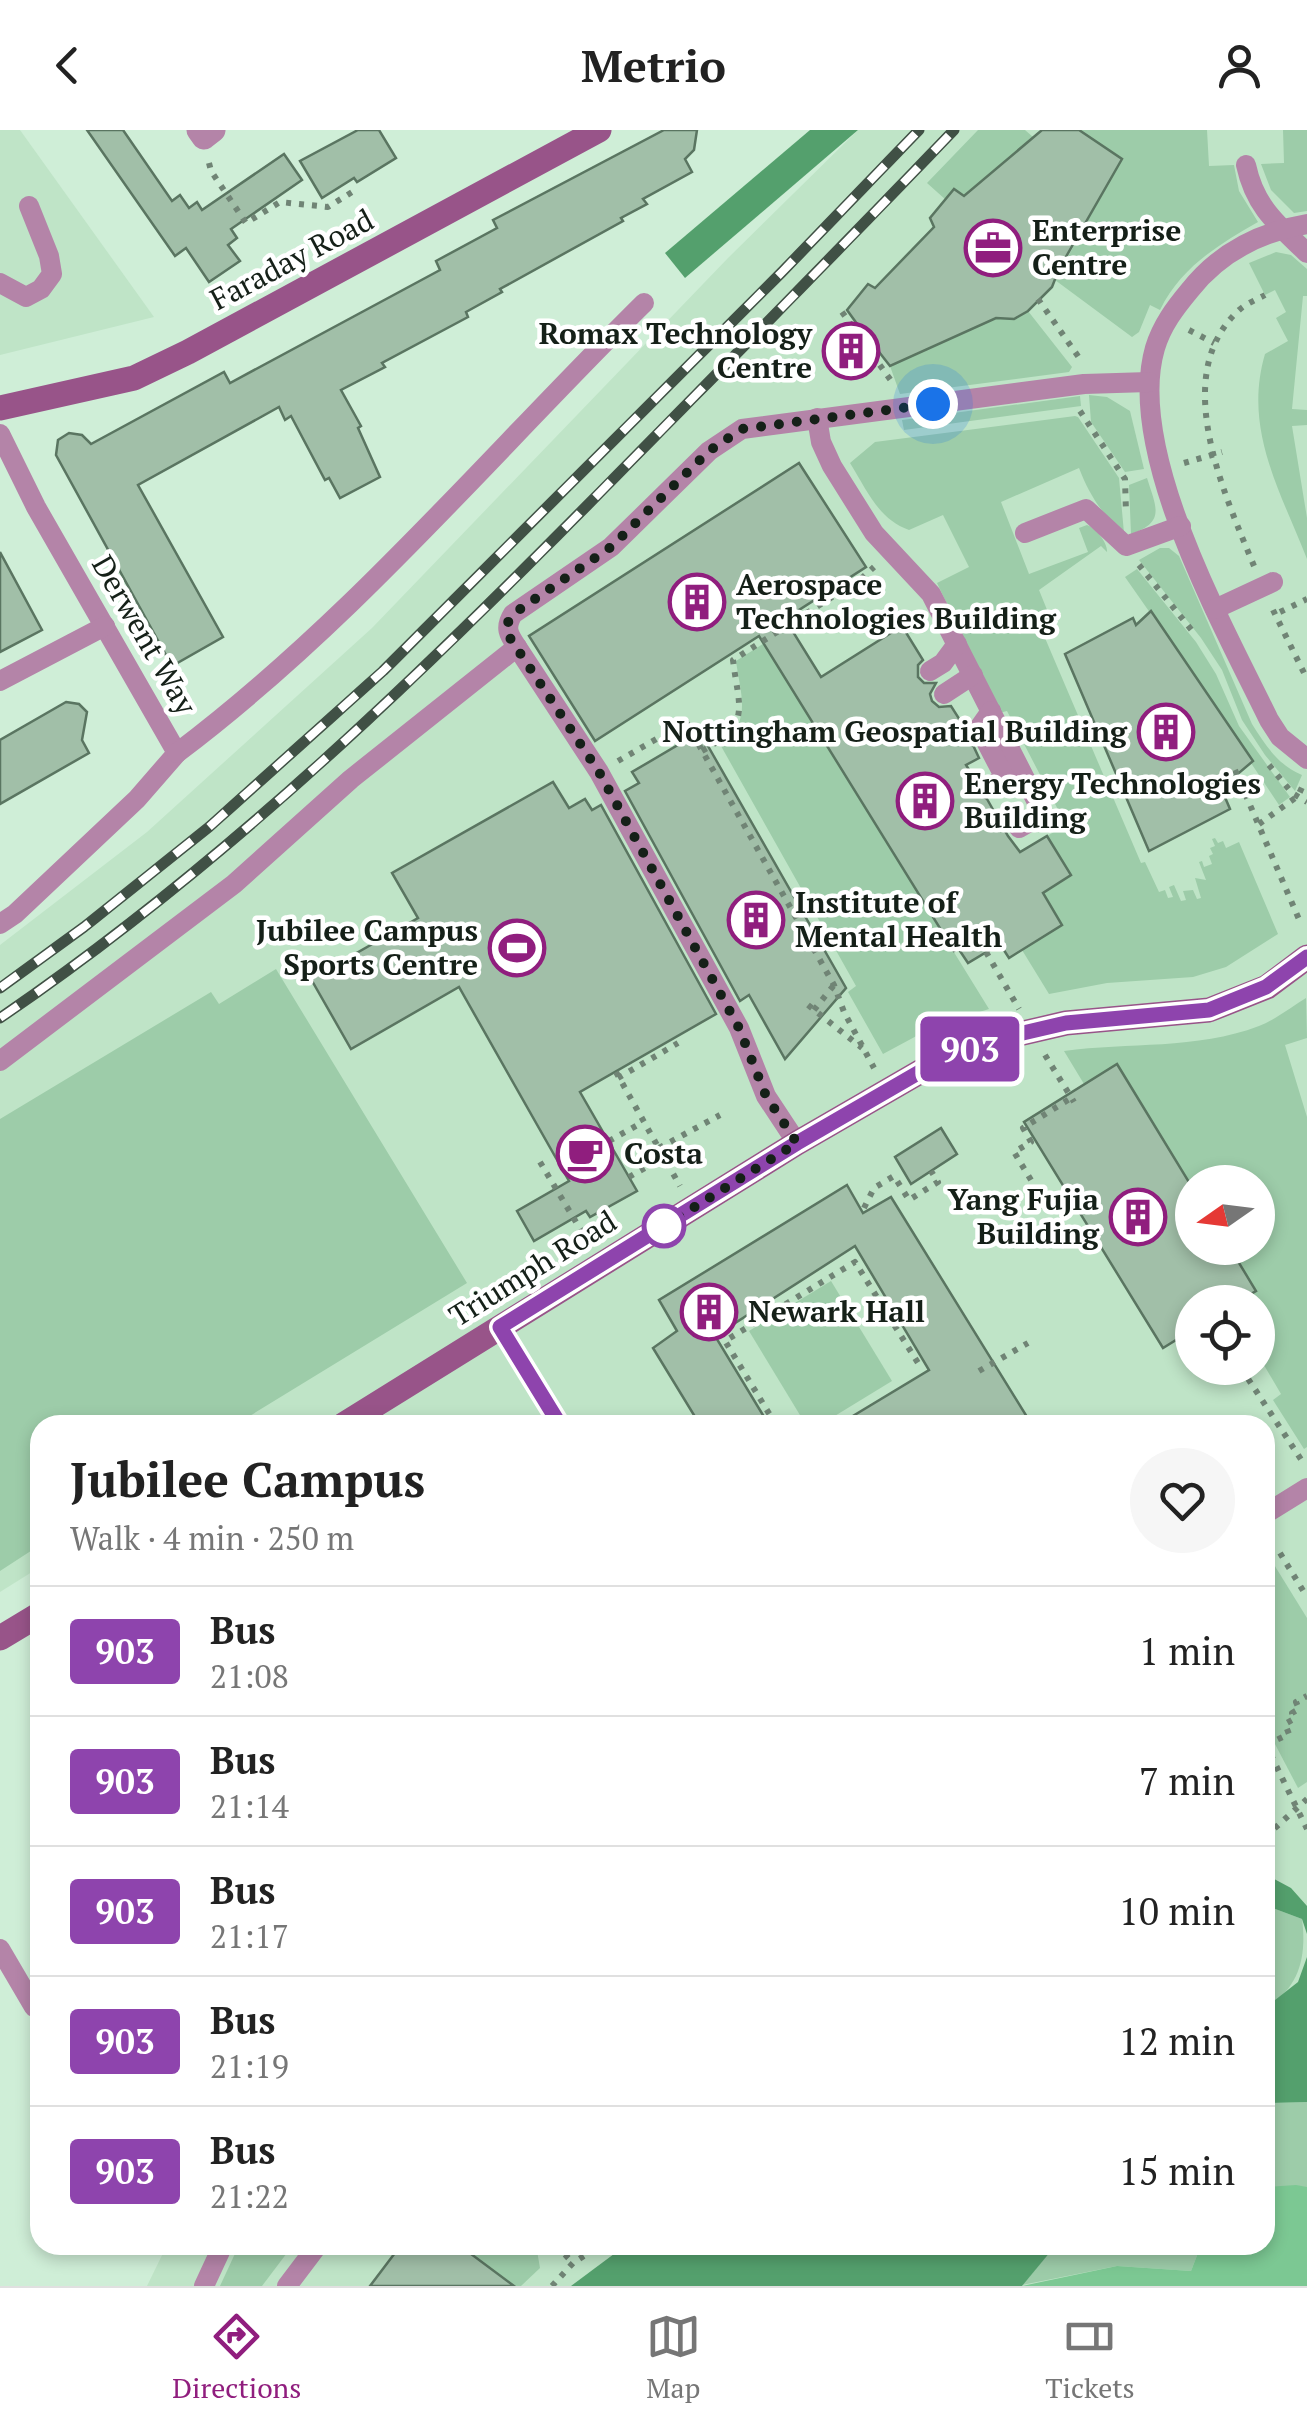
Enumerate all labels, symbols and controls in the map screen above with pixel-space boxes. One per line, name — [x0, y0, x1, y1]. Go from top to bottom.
text: Metrio — [581, 35, 726, 95]
icon: back — [40, 38, 95, 93]
icon: person — [1212, 38, 1267, 93]
street label: Faraday Road — [203, 199, 380, 319]
place label: Enterprise Centre — [1032, 210, 1181, 284]
office icon: Enterprise Centre — [963, 218, 1023, 278]
place label: Romax Technology Centre — [539, 313, 813, 387]
building icon: Romax Technology Centre — [821, 321, 881, 381]
your location — [908, 379, 958, 429]
street label: Derwent Way — [83, 548, 207, 722]
place label: Aerospace Technologies Building — [736, 564, 1057, 638]
building icon: Aerospace Technologies Building — [667, 572, 727, 632]
building icon: Nottingham Geospatial Building — [1136, 702, 1196, 762]
place label: Nottingham Geospatial Building — [662, 711, 1128, 751]
place label: Energy Technologies Building — [964, 763, 1261, 837]
building icon: Energy Technologies Building — [895, 771, 955, 831]
place label: Institute of Mental Health — [795, 882, 1002, 956]
building icon: Institute of Mental Health — [726, 890, 786, 950]
place label: Jubilee Campus Sports Centre — [256, 910, 478, 984]
sports icon: Jubilee Campus Sports Centre — [487, 918, 547, 978]
line badge: 903 — [912, 1016, 1028, 1082]
text: 903 — [940, 1026, 1000, 1072]
cafe icon: Costa — [555, 1124, 615, 1184]
place label: Costa — [624, 1133, 703, 1173]
north arrow — [1175, 1165, 1275, 1265]
map controls — [1175, 1165, 1275, 1385]
place label: Yang Fujia Building — [948, 1179, 1100, 1253]
building icon: Yang Fujia Building — [1108, 1187, 1168, 1247]
street label: Triumph Road — [441, 1201, 624, 1335]
unlabelled marker — [643, 1205, 685, 1247]
building icon: Newark Hall — [679, 1282, 739, 1342]
button: locate — [1175, 1285, 1275, 1385]
place label: Newark Hall — [748, 1291, 925, 1331]
text: Jubilee Campus — [70, 1447, 425, 1511]
button: heart — [1130, 1448, 1235, 1553]
text: Walk · 4 min · 250 m — [70, 1517, 354, 1559]
text: Bus — [210, 1605, 275, 1655]
text: 1 min — [1139, 1626, 1235, 1676]
text: 903 — [95, 1628, 155, 1674]
text: 21:08 — [210, 1655, 289, 1697]
text: Bus — [210, 1735, 275, 1785]
text: 7 min — [1139, 1756, 1235, 1806]
text: 903 — [95, 1758, 155, 1804]
text: 21:14 — [210, 1785, 289, 1827]
text: Bus — [210, 1865, 275, 1915]
text: 10 min — [1118, 1886, 1235, 1936]
text: 903 — [95, 1888, 155, 1934]
text: 21:17 — [210, 1915, 289, 1957]
text: Bus — [210, 1995, 275, 2045]
text: 12 min — [1118, 2016, 1235, 2066]
text: 903 — [95, 2018, 155, 2064]
text: 21:19 — [210, 2045, 289, 2087]
text: Bus — [210, 2125, 275, 2175]
text: 15 min — [1118, 2146, 1235, 2196]
text: 903 — [95, 2148, 155, 2194]
text: 21:22 — [210, 2175, 289, 2217]
tab: Directions — [172, 2309, 301, 2406]
tab: Map — [646, 2309, 701, 2406]
tab: Tickets — [1045, 2309, 1135, 2406]

